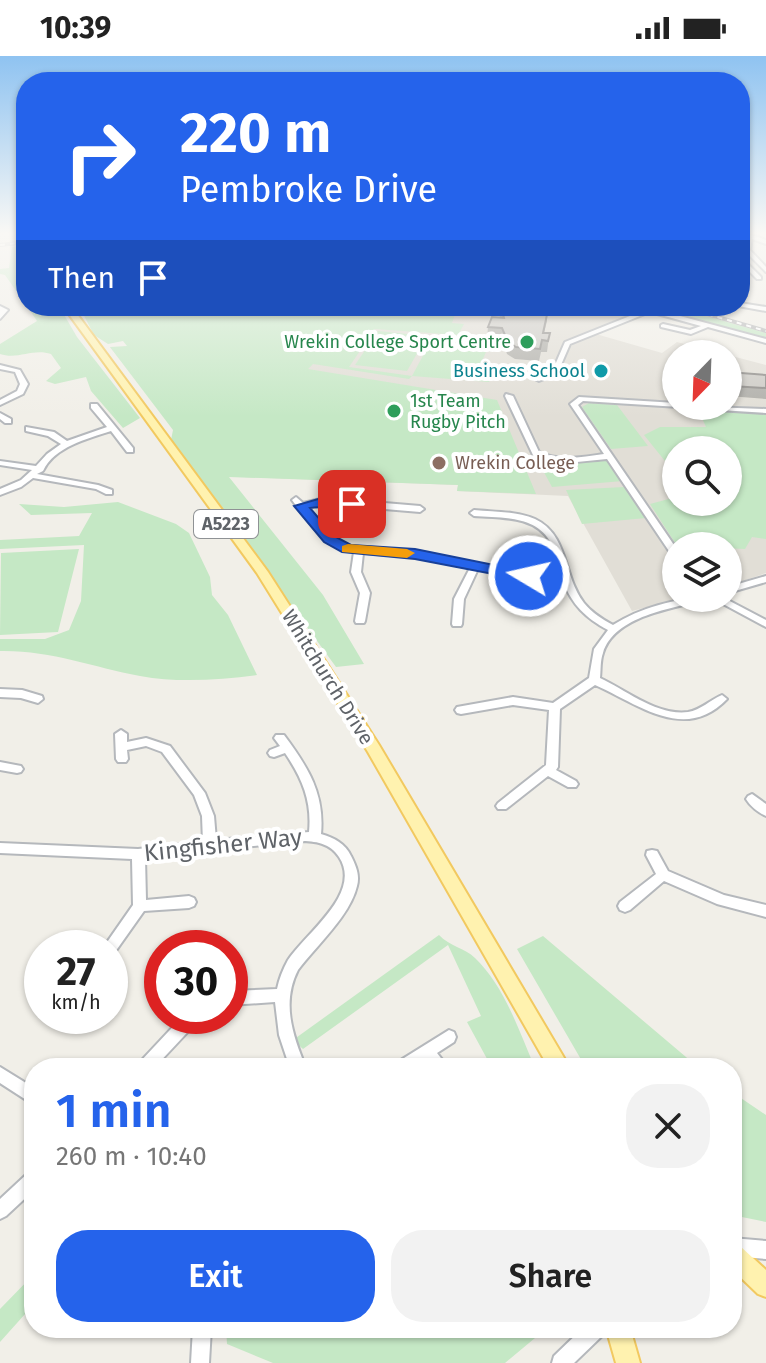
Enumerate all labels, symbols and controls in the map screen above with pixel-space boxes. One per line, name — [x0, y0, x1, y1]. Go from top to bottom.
text: 10:39 — [40, 10, 111, 46]
text: 220 m — [180, 100, 331, 167]
icon: right — [48, 104, 152, 208]
text: Pembroke Drive — [180, 168, 437, 212]
icon: arrive — [131, 256, 175, 300]
text: Then — [48, 260, 115, 296]
place label: Wrekin College Sport Centre — [284, 331, 511, 353]
marker: Wrekin College Sport Centre — [518, 333, 536, 351]
north arrow — [662, 340, 742, 420]
map controls — [662, 340, 742, 612]
place label: Business School — [453, 360, 585, 382]
marker: Business School — [592, 362, 610, 380]
place label: 1st Team Rugby Pitch — [410, 390, 506, 433]
marker: 1st Team Rugby Pitch — [385, 402, 403, 420]
button: search — [662, 436, 742, 516]
place label: Wrekin College — [455, 452, 575, 474]
marker: Wrekin College — [430, 454, 448, 472]
pin — [318, 470, 386, 538]
icon: arrive — [330, 482, 374, 526]
road number: A5223 — [194, 510, 258, 538]
button: layers — [662, 532, 742, 612]
position arrow — [487, 534, 571, 618]
street label: Whitchurch Drive — [277, 605, 379, 749]
street label: Kingfisher Way — [143, 823, 304, 867]
speed limit sign: 30 — [144, 930, 248, 1034]
text: 27 — [57, 948, 96, 996]
text: km/h — [51, 990, 101, 1014]
text: 1 min — [56, 1082, 172, 1140]
button: close — [626, 1084, 710, 1168]
text: 260 m · 10:40 — [56, 1141, 207, 1172]
button: Exit — [56, 1230, 375, 1322]
button: Share — [391, 1230, 710, 1322]

